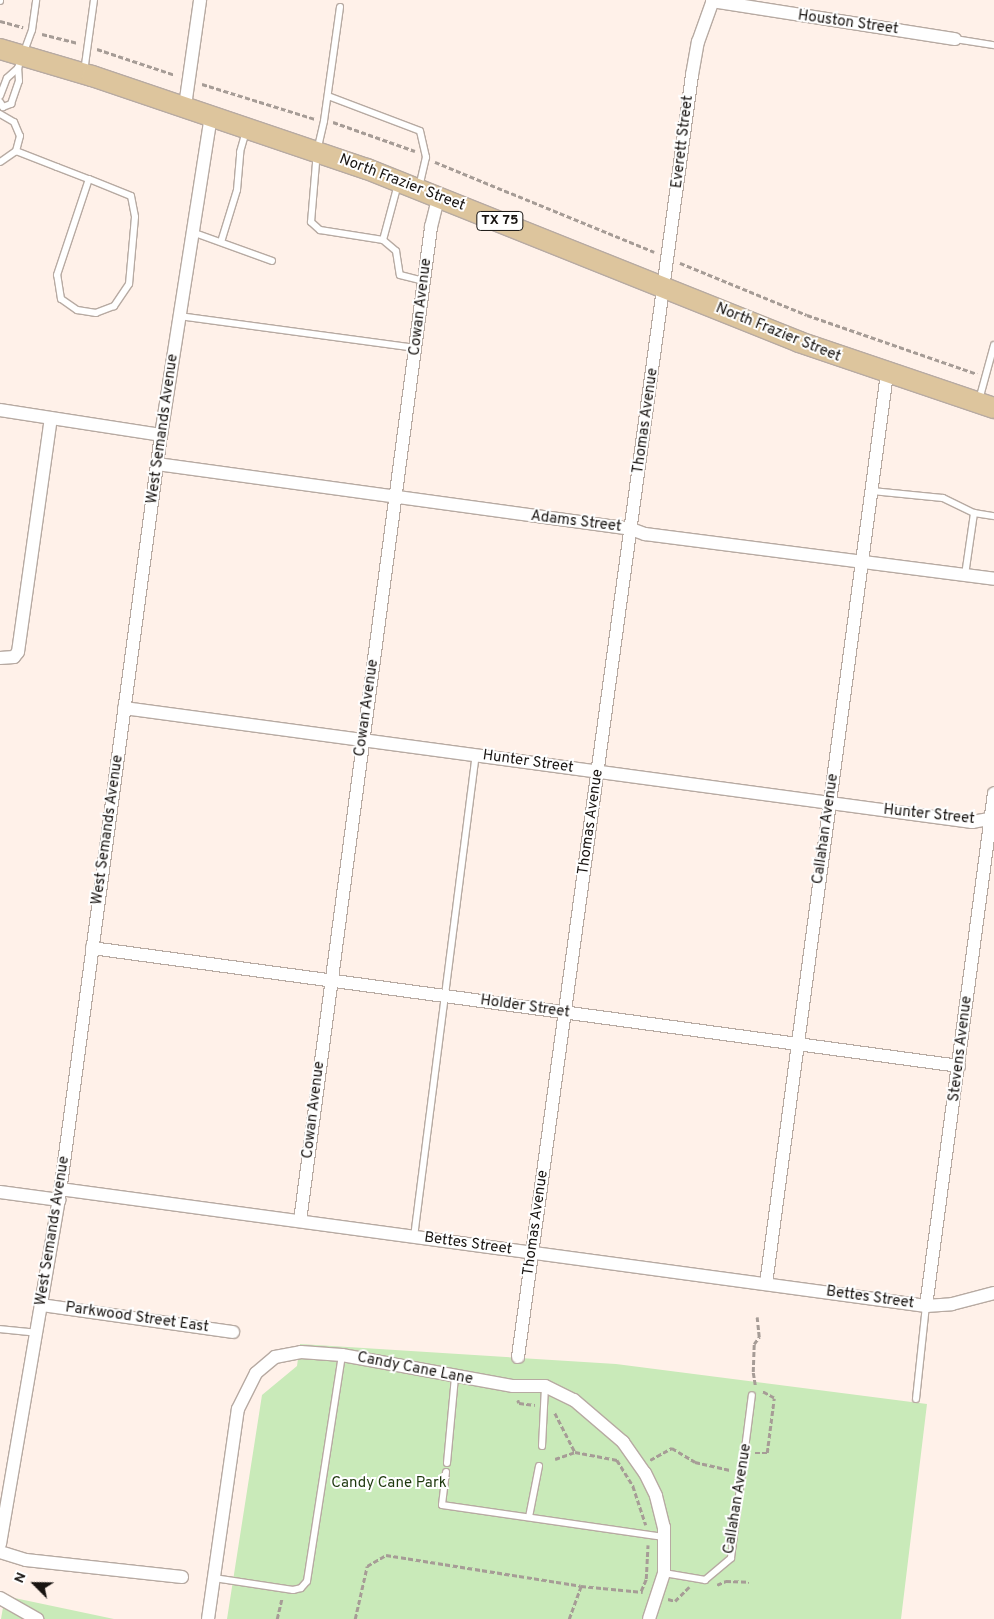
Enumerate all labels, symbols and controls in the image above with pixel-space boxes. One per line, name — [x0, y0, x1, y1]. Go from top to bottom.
street label: Houston Street — [797, 7, 899, 39]
street label: Everett Street — [668, 95, 698, 189]
street label: North Frazier Street — [337, 151, 467, 215]
road number: TX 75 — [476, 210, 524, 232]
street label: Cowan Avenue — [406, 257, 436, 357]
street label: North Frazier Street — [713, 300, 843, 366]
street label: West Semands Avenue — [144, 353, 182, 505]
street label: Thomas Avenue — [630, 367, 662, 475]
street label: Adams Street — [530, 508, 622, 536]
street label: Cowan Avenue — [351, 658, 383, 758]
street label: Hunter Street — [481, 747, 575, 777]
street label: West Semands Avenue — [89, 754, 127, 906]
street label: Thomas Avenue — [575, 768, 607, 876]
street label: Callahan Avenue — [809, 772, 843, 886]
street label: Hunter Street — [882, 801, 976, 829]
street label: Holder Street — [479, 992, 571, 1022]
street label: Stevens Avenue — [946, 995, 976, 1103]
street label: Cowan Avenue — [299, 1060, 329, 1160]
street label: West Semands Avenue — [32, 1155, 74, 1307]
street label: Thomas Avenue — [520, 1169, 552, 1277]
street label: Bettes Street — [423, 1229, 513, 1259]
street label: Bettes Street — [825, 1283, 915, 1313]
street label: Parkwood Street East — [64, 1299, 210, 1337]
street label: Candy Cane Lane — [356, 1349, 474, 1389]
street label: Callahan Avenue — [720, 1442, 756, 1556]
park label: Candy Cane Park — [331, 1475, 447, 1493]
north arrow — [10, 1559, 60, 1609]
text: N — [11, 1570, 31, 1586]

